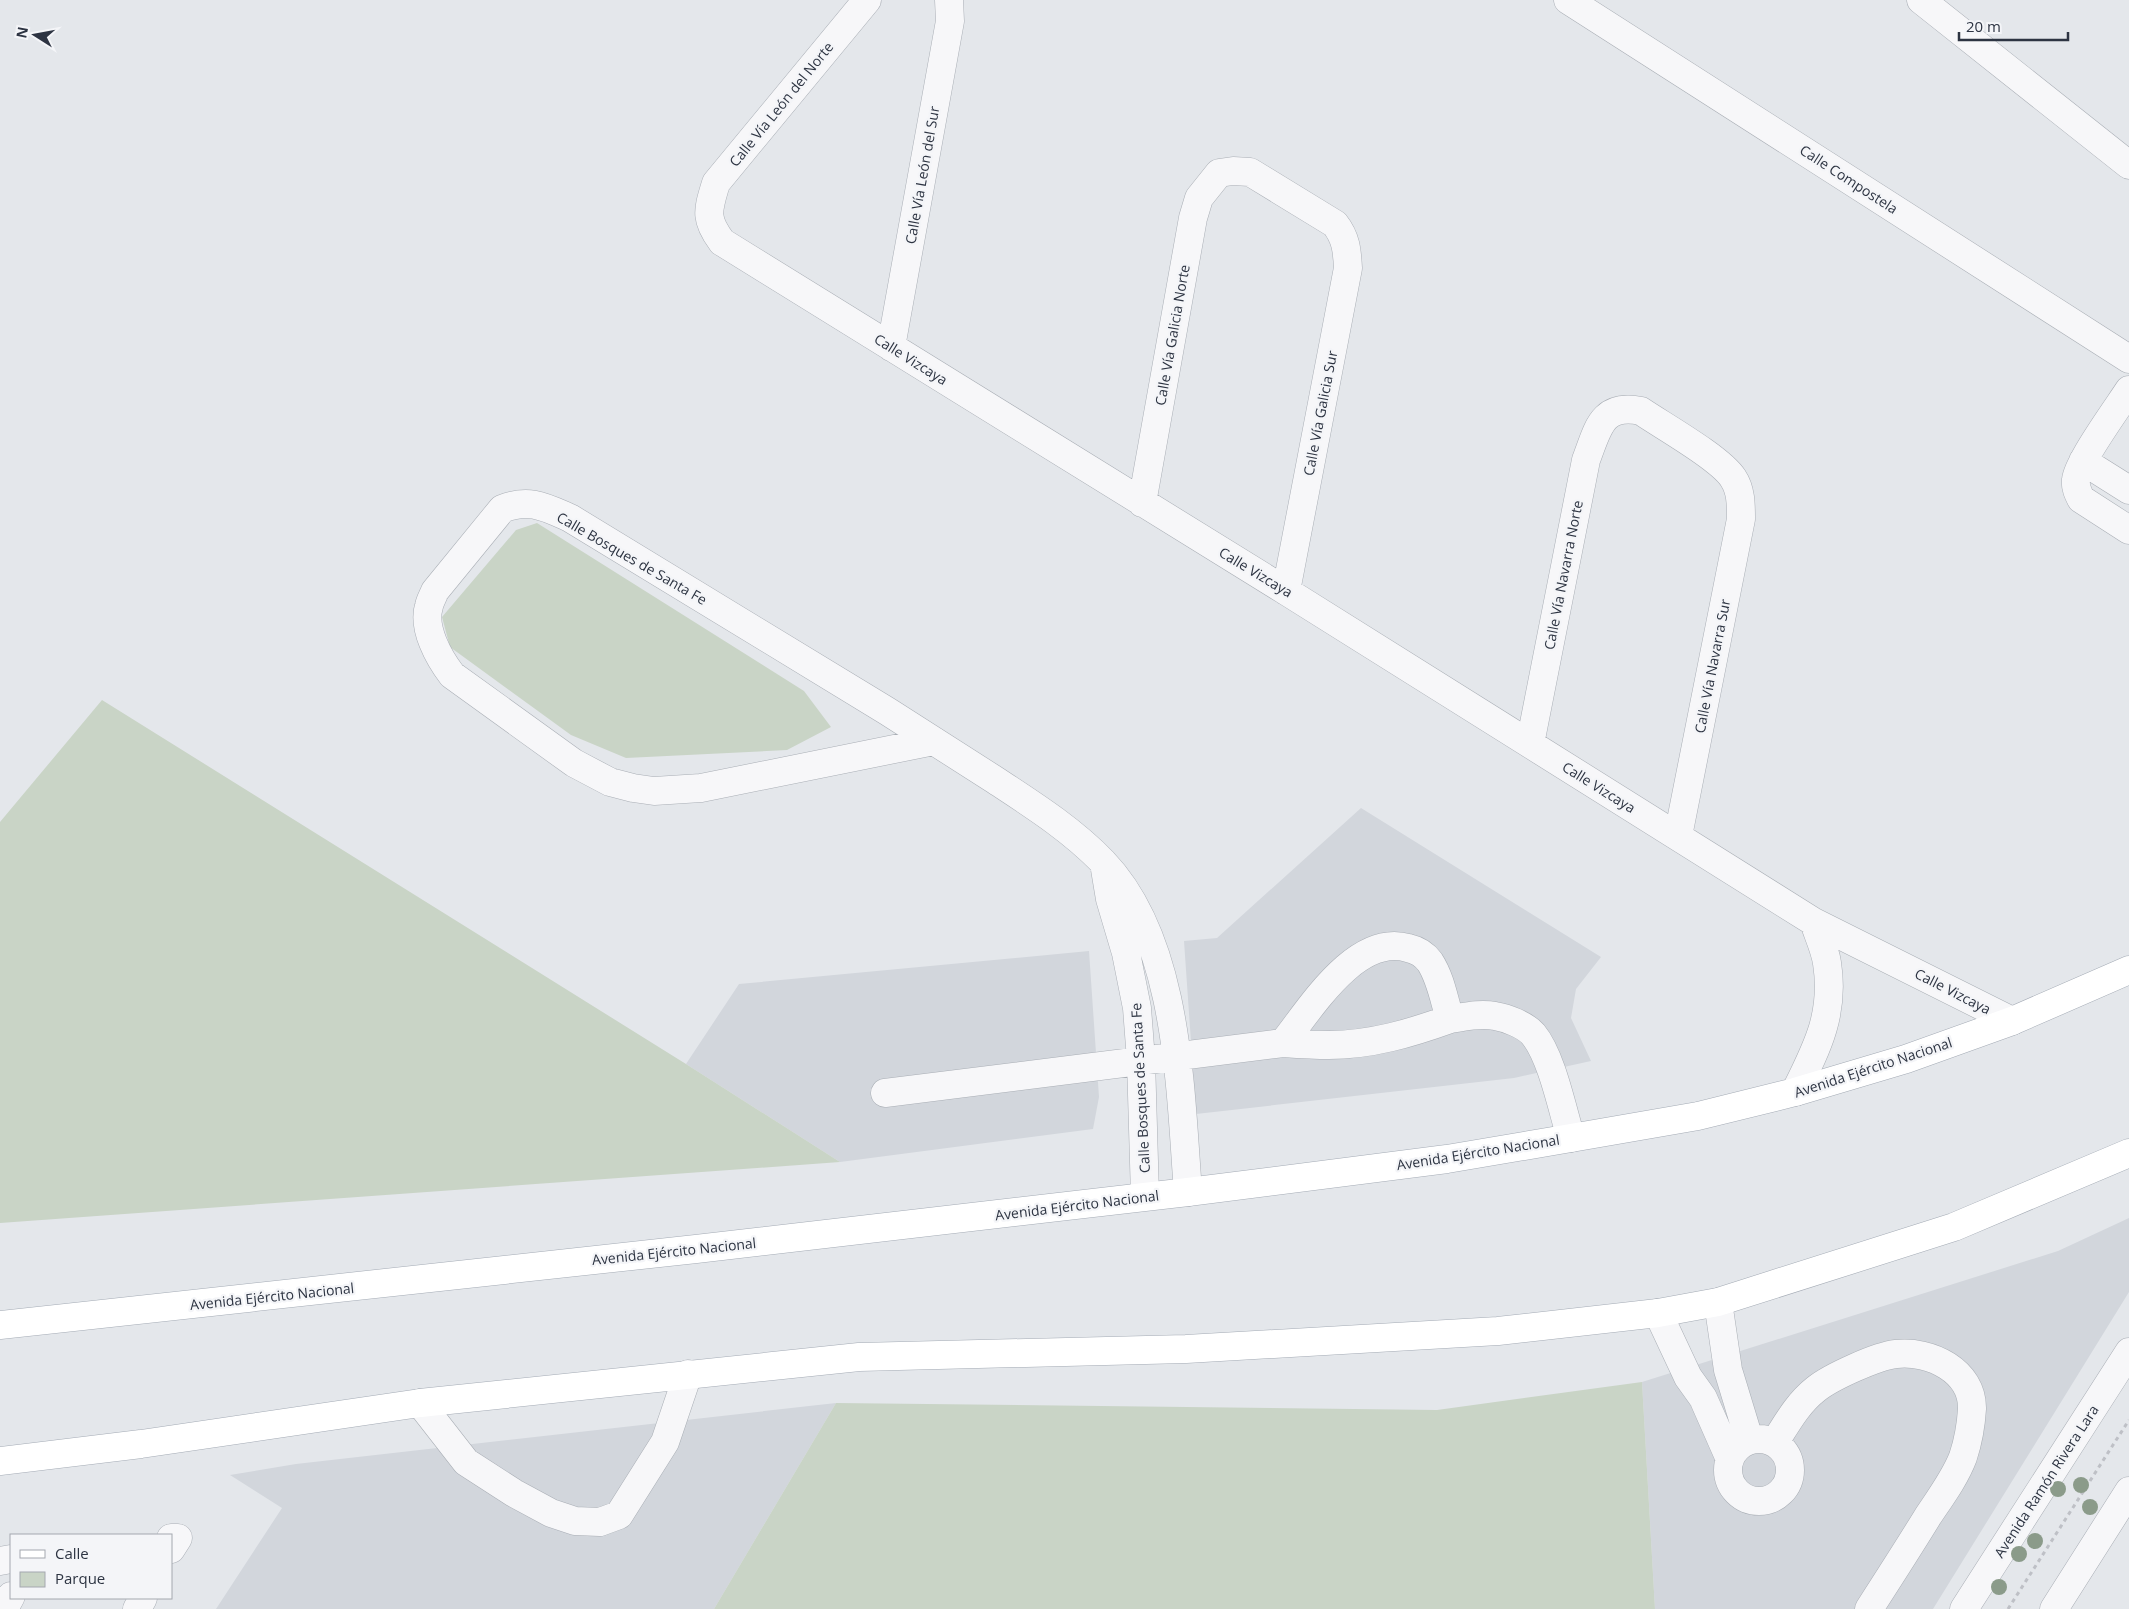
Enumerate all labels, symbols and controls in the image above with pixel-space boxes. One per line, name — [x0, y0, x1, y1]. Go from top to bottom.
north arrow — [10, 10, 60, 60]
scale bar — [1959, 10, 2068, 42]
text: 20 m — [1966, 16, 2001, 36]
text: N — [11, 25, 32, 40]
street label: Calle Vía León del Norte — [725, 38, 837, 170]
street label: Calle Vía León del Sur — [901, 104, 944, 246]
street label: Calle Compostela — [1796, 140, 1902, 218]
street label: Calle Vía Galicia Norte — [1150, 263, 1194, 407]
street label: Calle Vizcaya — [871, 329, 951, 389]
street label: Calle Vía Galicia Sur — [1299, 349, 1342, 477]
street label: Calle Vía Navarra Norte — [1539, 498, 1587, 651]
street label: Calle Bosques de Santa Fe — [554, 507, 711, 609]
street label: Calle Vizcaya — [1216, 543, 1296, 601]
street label: Calle Vía Navarra Sur — [1690, 597, 1734, 735]
street label: Calle Vizcaya — [1559, 757, 1639, 817]
street label: Calle Vizcaya — [1912, 964, 1994, 1018]
street label: Calle Bosques de Santa Fe — [1126, 1002, 1154, 1173]
street label: Avenida Ejército Nacional — [1792, 1032, 1954, 1102]
street label: Avenida Ejército Nacional — [1395, 1130, 1561, 1174]
street label: Avenida Ejército Nacional — [994, 1186, 1160, 1224]
street label: Avenida Ejército Nacional — [591, 1233, 757, 1269]
street label: Avenida Ejército Nacional — [189, 1278, 355, 1314]
street label: Avenida Ramón Rivera Lara — [1989, 1401, 2103, 1561]
legend — [10, 1534, 172, 1599]
text: Calle — [55, 1543, 89, 1563]
text: Parque — [55, 1568, 105, 1588]

